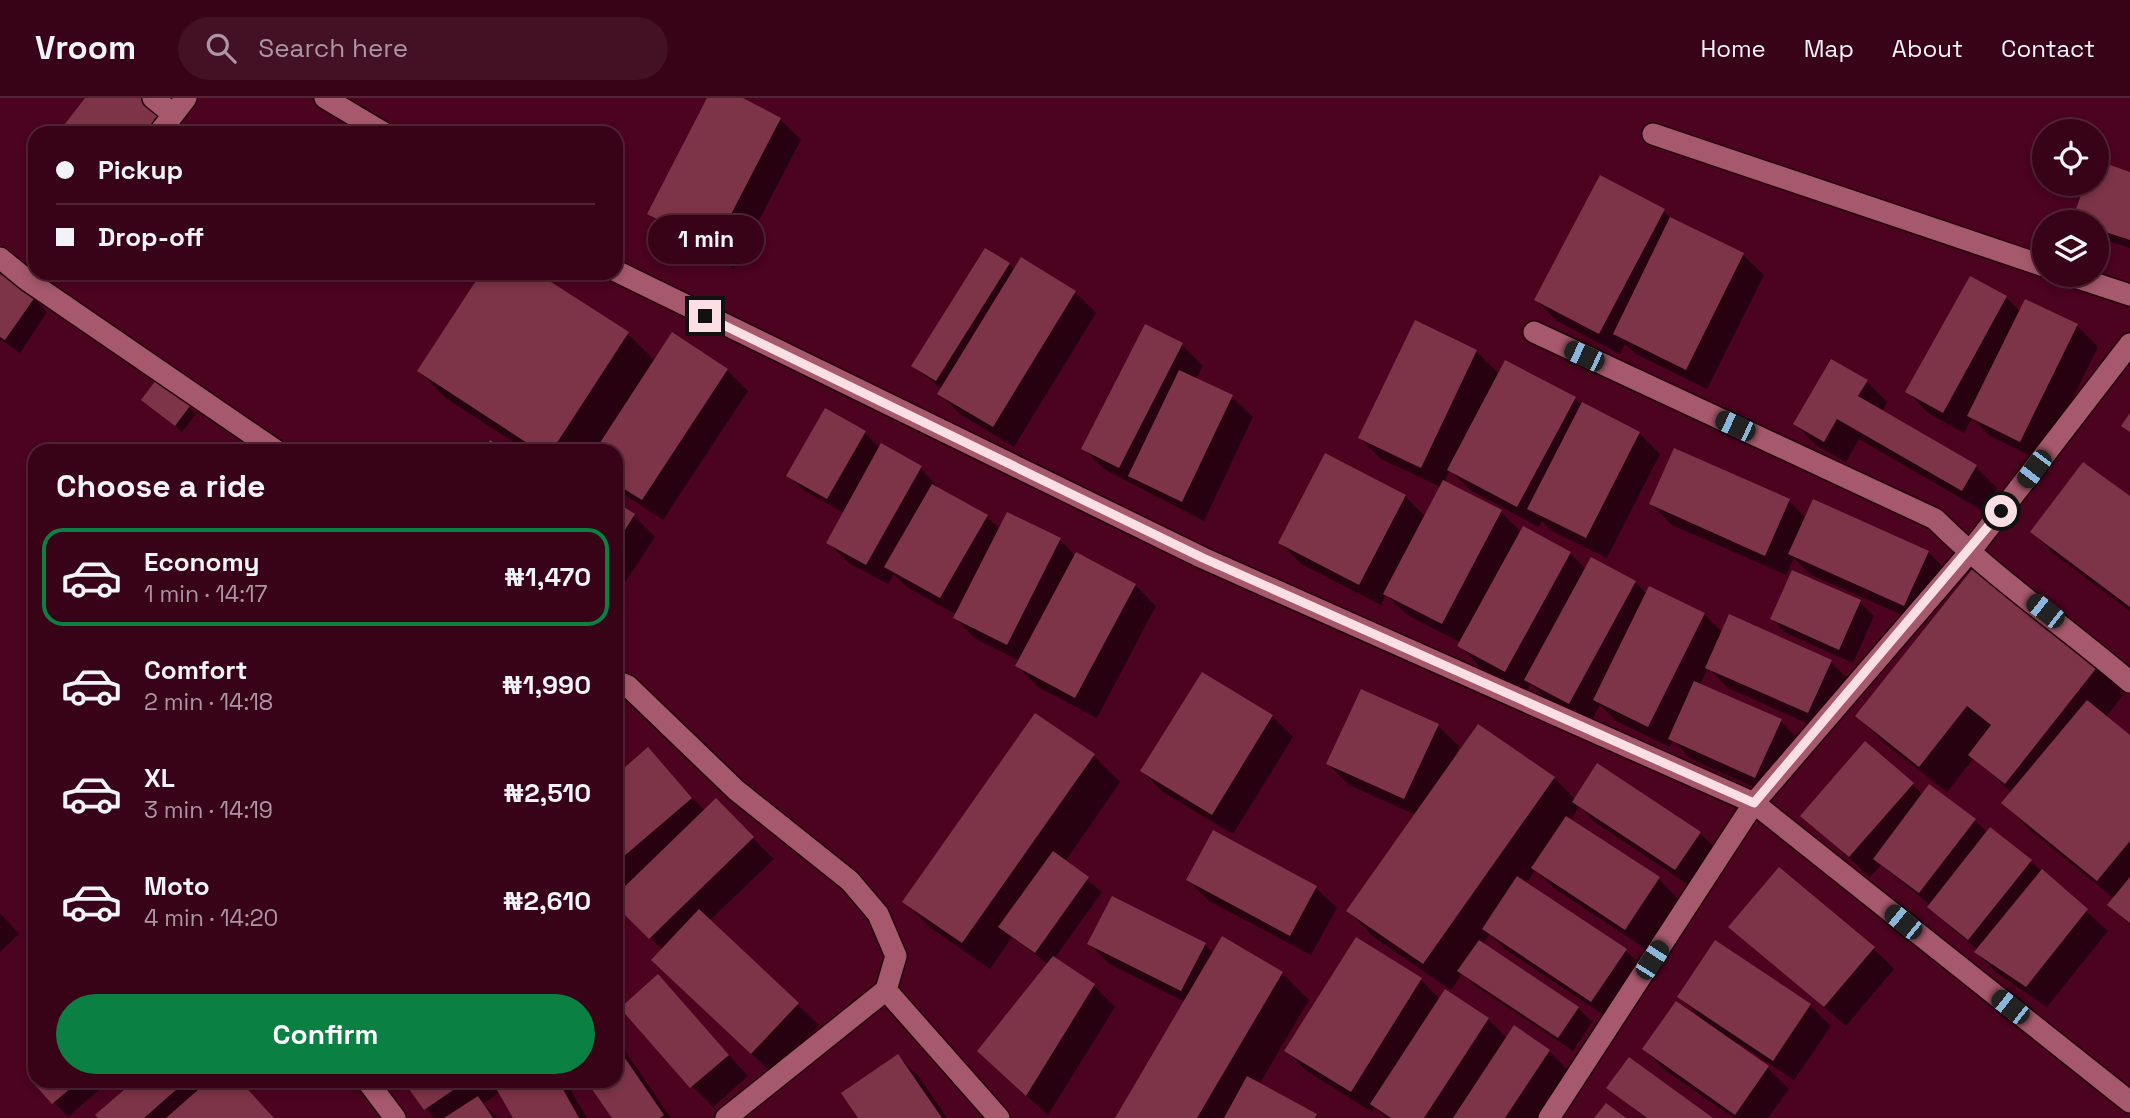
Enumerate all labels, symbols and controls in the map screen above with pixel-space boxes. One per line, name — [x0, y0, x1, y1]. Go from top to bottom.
search box — [178, 17, 668, 80]
text: Vroom — [35, 27, 136, 69]
icon: search — [202, 29, 240, 67]
text: Search here — [258, 31, 408, 65]
text: Home — [1700, 33, 1766, 64]
text: Map — [1804, 33, 1854, 64]
text: About — [1892, 33, 1963, 64]
text: Contact — [2001, 33, 2095, 64]
map controls — [2032, 119, 2109, 287]
button: locate — [2032, 119, 2109, 196]
text: Pickup — [98, 153, 183, 187]
button: layers — [2032, 210, 2109, 287]
callout: 1 min — [647, 214, 763, 264]
text: Drop-off — [98, 220, 204, 254]
text: 1 min — [678, 224, 734, 254]
route end — [689, 300, 721, 332]
car — [1561, 338, 1608, 374]
car — [1712, 408, 1759, 444]
car — [2013, 446, 2056, 492]
text: Choose a ride — [56, 466, 266, 506]
route start — [1985, 495, 2017, 527]
text: Economy — [144, 545, 260, 579]
icon: car — [60, 546, 123, 609]
text: ₦1,470 — [504, 560, 591, 594]
text: 1 min · 14:17 — [144, 579, 268, 609]
car — [2022, 590, 2069, 632]
text: Comfort — [144, 653, 247, 687]
icon: car — [60, 654, 123, 717]
text: ₦1,990 — [502, 668, 591, 702]
text: 2 min · 14:18 — [144, 687, 273, 717]
text: XL — [144, 761, 175, 795]
icon: car — [60, 762, 123, 825]
text: ₦2,510 — [503, 776, 591, 810]
text: 3 min · 14:19 — [144, 795, 273, 825]
text: Moto — [144, 869, 210, 903]
icon: car — [60, 870, 123, 933]
text: ₦2,610 — [503, 884, 591, 918]
car — [1881, 901, 1926, 943]
text: 4 min · 14:20 — [144, 903, 278, 933]
car — [1632, 937, 1673, 983]
car — [1987, 986, 2034, 1028]
button: Confirm — [56, 994, 595, 1074]

